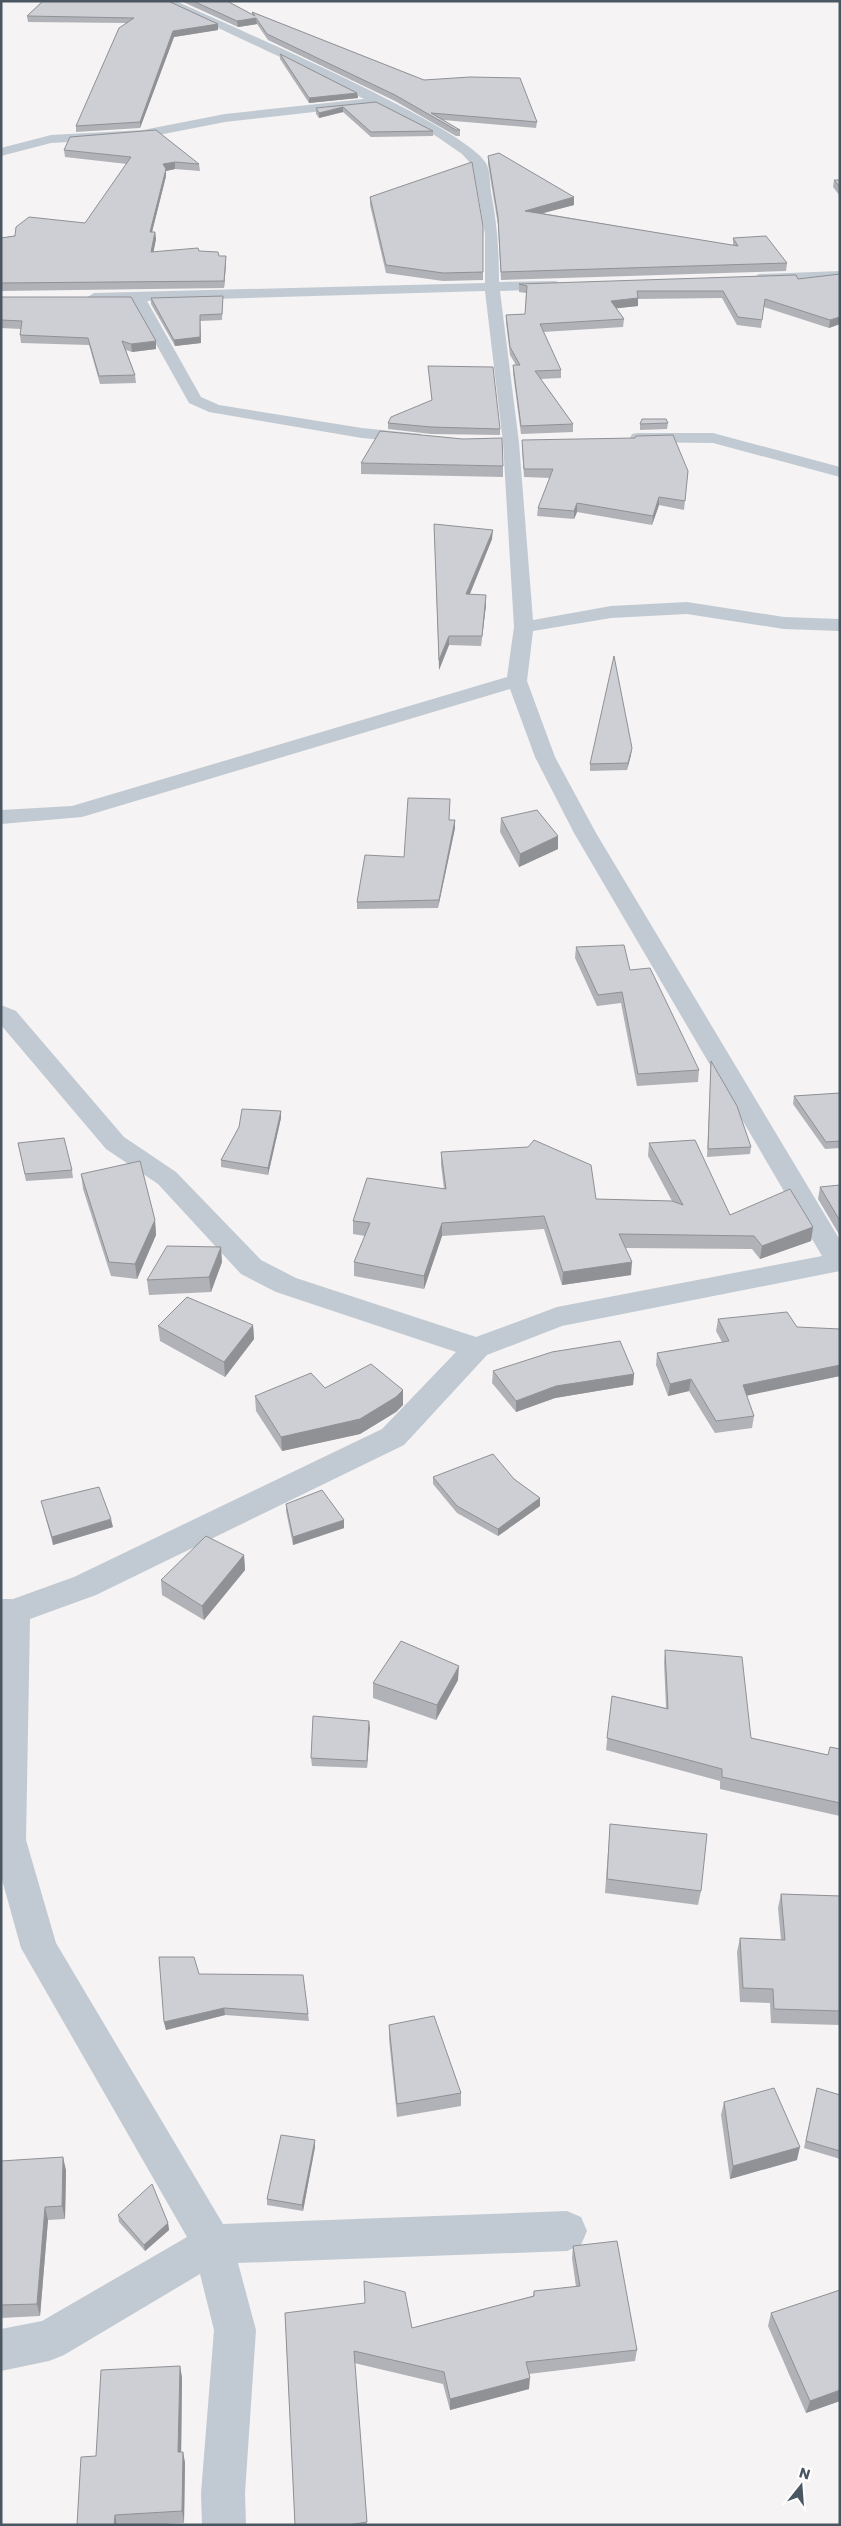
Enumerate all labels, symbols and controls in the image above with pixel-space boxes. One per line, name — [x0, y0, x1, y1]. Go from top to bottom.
north arrow — [776, 2461, 826, 2511]
text: N — [797, 2462, 813, 2485]

